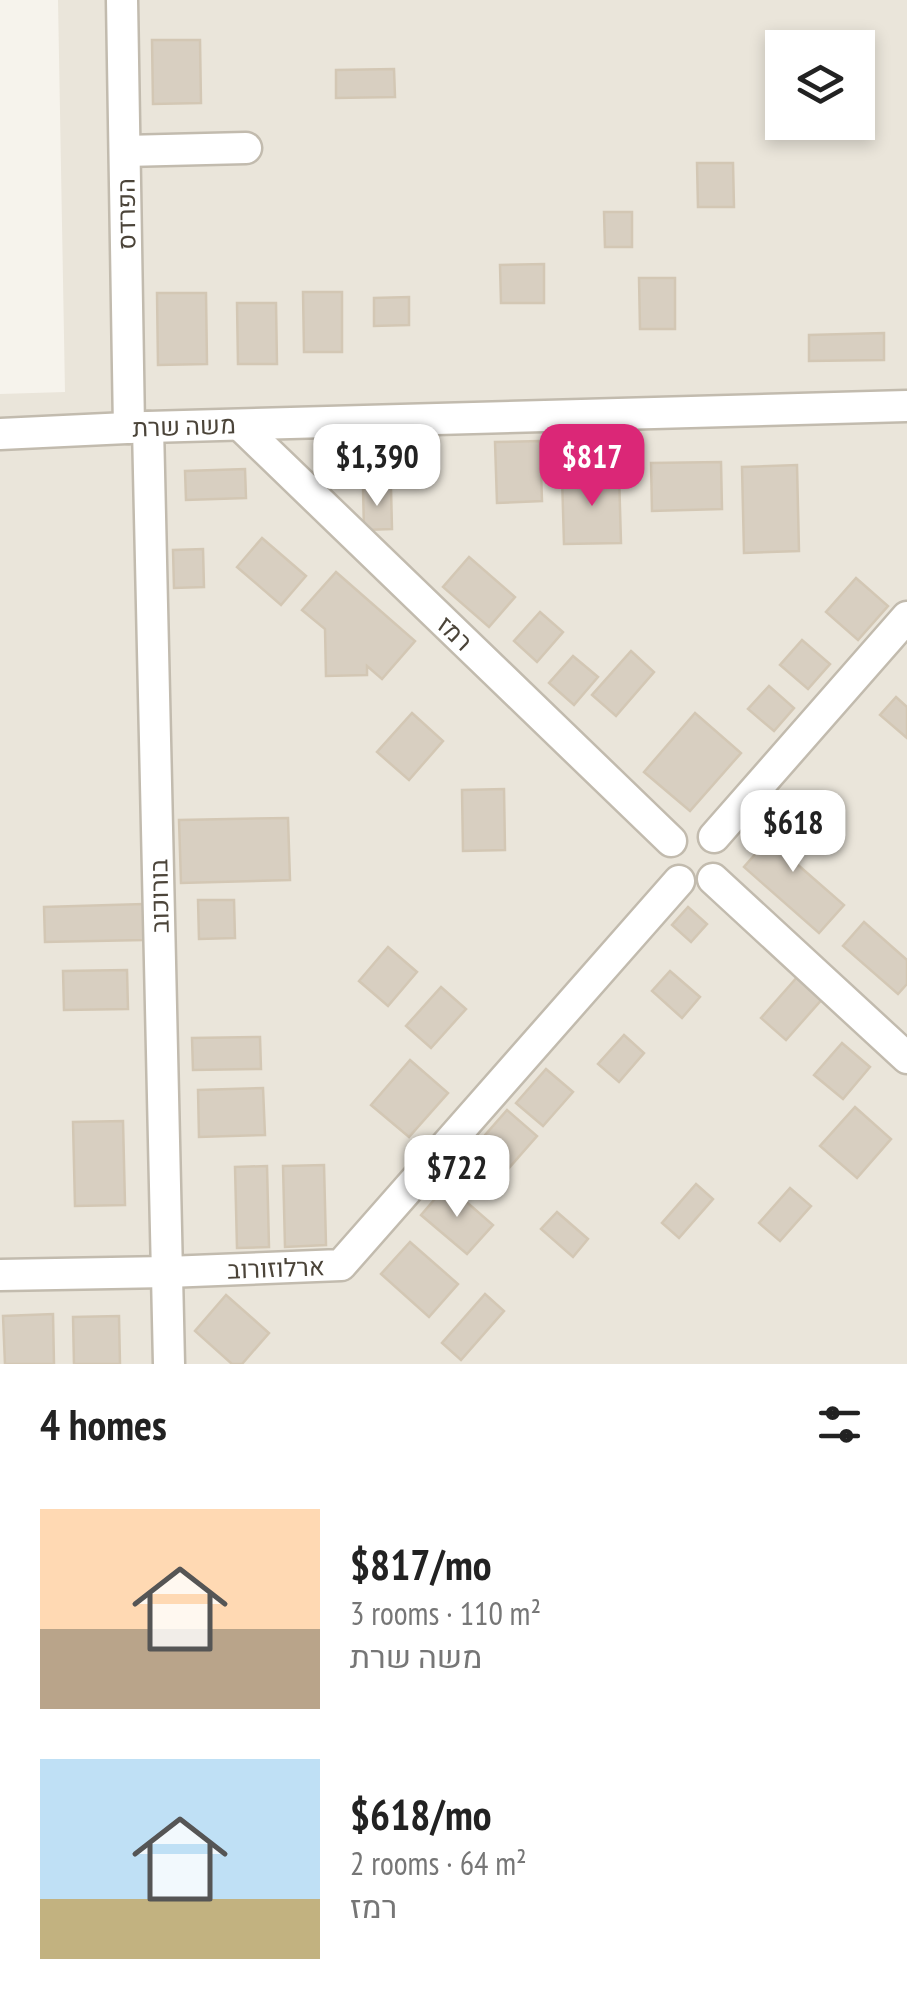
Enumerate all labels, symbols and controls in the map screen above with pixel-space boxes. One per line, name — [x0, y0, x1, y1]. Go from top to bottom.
map controls — [765, 30, 875, 140]
button: layers — [765, 30, 875, 140]
street label: הפרדס — [109, 178, 143, 250]
street label: משה שרת — [132, 408, 236, 444]
pin: $1,390 — [296, 424, 458, 509]
pin: $817 — [533, 424, 651, 509]
text: $1,390 — [335, 435, 419, 477]
text: $817 — [561, 435, 623, 477]
street label: רמז — [431, 609, 479, 657]
pin: $618 — [734, 790, 852, 875]
text: $618 — [762, 801, 824, 843]
street label: בורוכוב — [142, 859, 176, 933]
pin: $722 — [398, 1135, 516, 1220]
text: $722 — [426, 1146, 488, 1188]
street label: ארלוזורוב — [227, 1250, 325, 1286]
text: 4 homes — [40, 1397, 167, 1452]
icon: filters — [812, 1397, 867, 1452]
text: $817/mo — [350, 1537, 492, 1592]
icon: home — [120, 1549, 240, 1669]
text: 3 rooms · 110 m² — [350, 1592, 541, 1634]
text: משה שרת — [350, 1635, 482, 1677]
text: $618/mo — [350, 1787, 492, 1842]
icon: home — [120, 1799, 240, 1919]
text: 2 rooms · 64 m² — [350, 1842, 527, 1884]
text: רמז — [350, 1885, 397, 1927]

